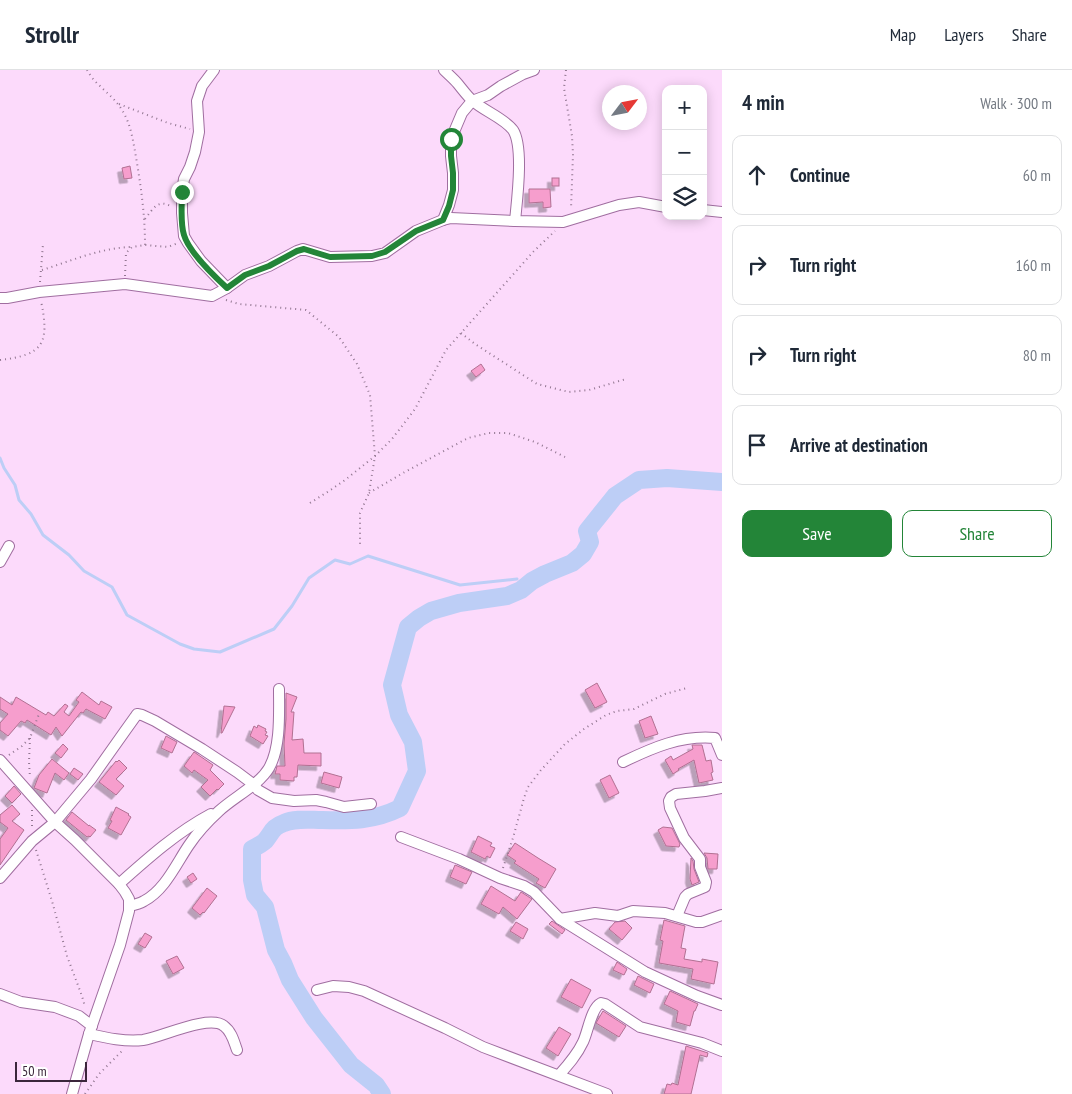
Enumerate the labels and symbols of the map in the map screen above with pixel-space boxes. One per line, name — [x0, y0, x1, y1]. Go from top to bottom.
north arrow — [602, 85, 647, 130]
route start — [440, 128, 463, 151]
route end — [171, 181, 194, 204]
scale bar — [15, 1059, 88, 1082]

